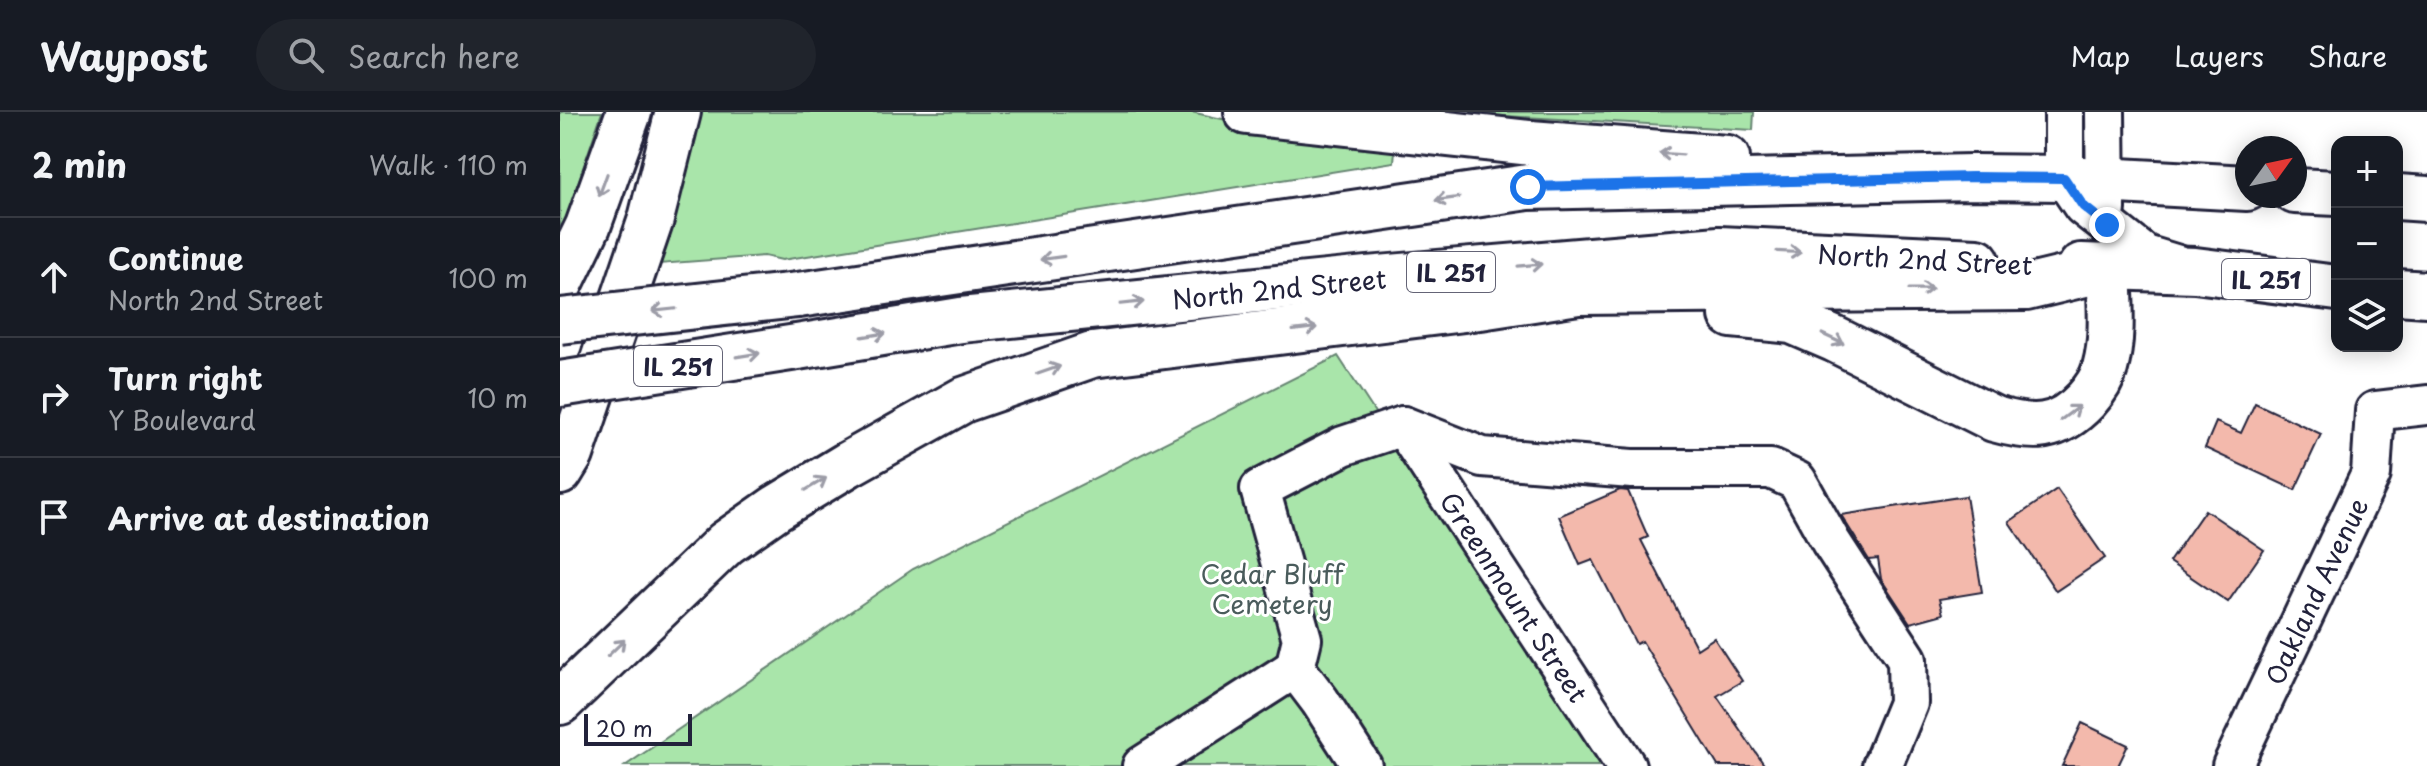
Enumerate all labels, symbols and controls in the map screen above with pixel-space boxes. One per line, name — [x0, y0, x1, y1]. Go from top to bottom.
search box — [256, 19, 816, 91]
text: Waypost — [40, 27, 208, 84]
icon: search — [284, 33, 328, 77]
text: Search here — [348, 33, 520, 78]
text: Map — [2070, 34, 2130, 77]
text: Layers — [2174, 34, 2264, 77]
text: Share — [2308, 34, 2387, 77]
north arrow — [2235, 136, 2307, 208]
map controls — [2331, 136, 2403, 352]
button: + — [2331, 136, 2403, 208]
text: 2 min — [32, 138, 127, 190]
text: Walk · 110 m — [369, 145, 528, 184]
one-way arrow — [1658, 146, 1685, 161]
route start — [1510, 169, 1546, 205]
one-way arrow — [594, 173, 609, 198]
one-way arrow — [1435, 192, 1460, 207]
route end — [2089, 207, 2125, 243]
button: − — [2331, 208, 2403, 280]
street label: North 2nd Street — [1817, 234, 2033, 284]
text: Continue — [108, 235, 243, 280]
one-way arrow — [1775, 245, 1802, 260]
one-way arrow — [1039, 251, 1065, 266]
road number: IL 251 — [1407, 252, 1495, 292]
icon: ahead — [32, 255, 76, 299]
one-way arrow — [1516, 257, 1543, 272]
text: 100 m — [448, 258, 528, 297]
street label: North 2nd Street — [1170, 258, 1388, 318]
road number: IL 251 — [2222, 259, 2310, 299]
text: North 2nd Street — [108, 280, 323, 319]
button: layers — [2331, 280, 2403, 352]
one-way arrow — [1907, 281, 1934, 297]
one-way arrow — [1118, 296, 1145, 311]
one-way arrow — [651, 302, 678, 317]
one-way arrow — [1292, 321, 1317, 336]
one-way arrow — [861, 326, 886, 341]
one-way arrow — [1821, 332, 1845, 347]
road number: IL 251 — [634, 346, 722, 386]
one-way arrow — [735, 347, 760, 362]
text: Turn right — [108, 355, 263, 400]
one-way arrow — [1036, 362, 1061, 376]
icon: right — [32, 375, 76, 419]
text: 10 m — [467, 378, 528, 417]
text: Y Boulevard — [108, 400, 256, 439]
one-way arrow — [2059, 405, 2080, 422]
one-way arrow — [804, 475, 827, 491]
street label: Greenmount Street — [1432, 484, 1598, 710]
street label: Oakland Avenue — [2254, 491, 2377, 691]
icon: arrive — [32, 495, 76, 539]
text: Arrive at destination — [108, 495, 430, 540]
park label: Cedar Bluff Cemetery — [1200, 554, 1345, 623]
one-way arrow — [606, 640, 626, 658]
scale bar — [584, 710, 692, 746]
text: 20 m — [596, 711, 653, 744]

